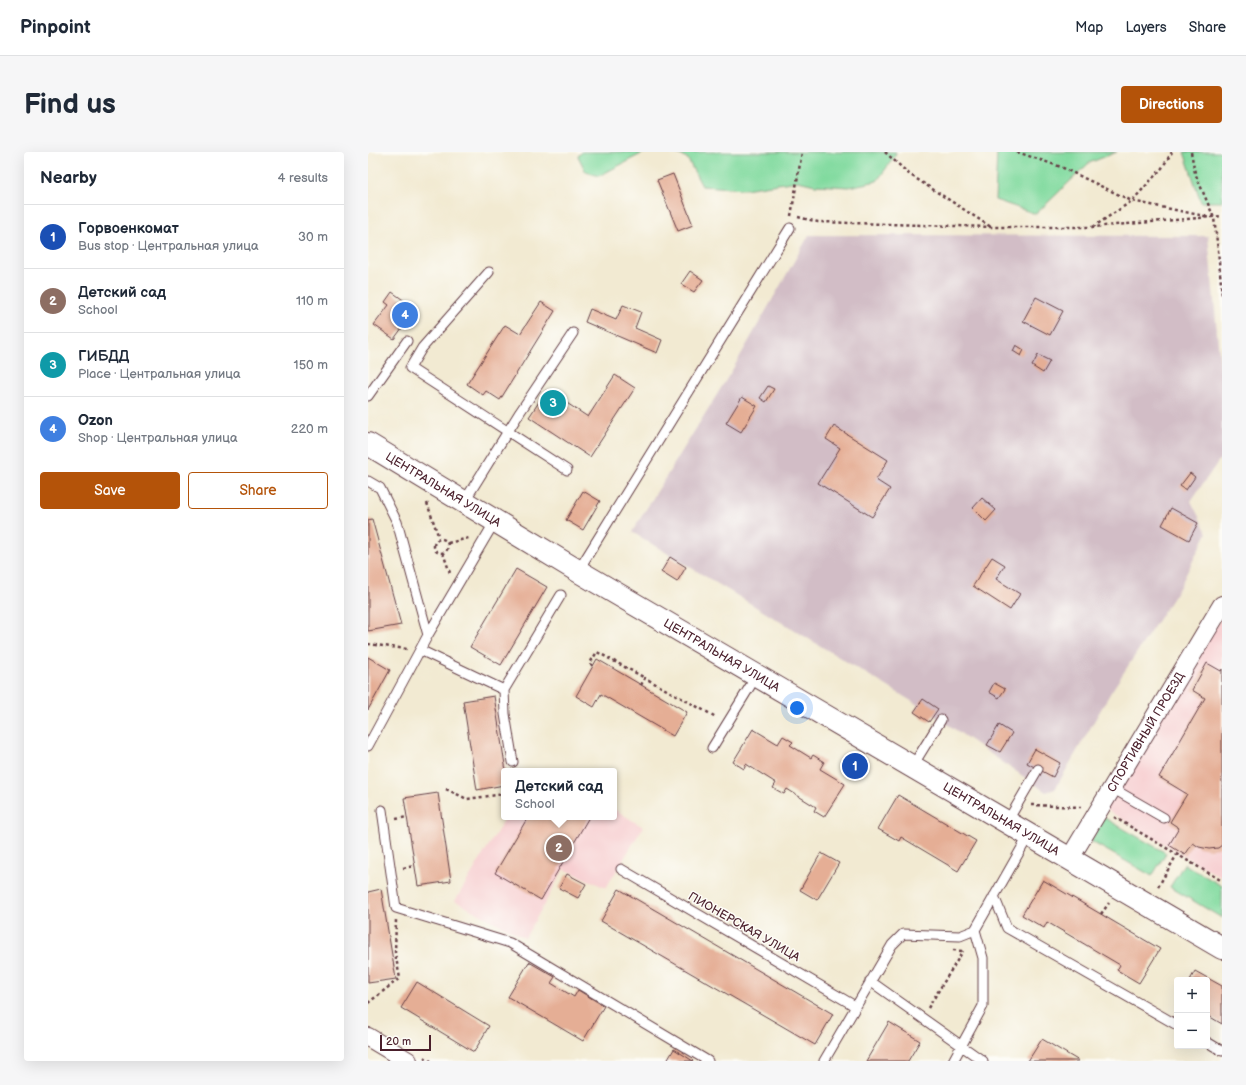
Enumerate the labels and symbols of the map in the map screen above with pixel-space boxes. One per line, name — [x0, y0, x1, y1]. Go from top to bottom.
pin: 4 — [392, 300, 418, 330]
pin: 3 — [540, 388, 566, 418]
street label: ЦЕНТРАЛЬНАЯ УЛИЦА — [383, 449, 504, 531]
street label: ЦЕНТРАЛЬНАЯ УЛИЦА — [661, 615, 783, 695]
street label: СПОРТИВНЫЙ ПРОЕЗД — [1104, 669, 1188, 795]
your location — [787, 698, 807, 718]
pin: 1 — [842, 751, 868, 781]
street label: ЦЕНТРАЛЬНАЯ УЛИЦА — [941, 779, 1063, 859]
pin: 2 — [546, 833, 572, 863]
street label: ПИОНЕРСКАЯ УЛИЦА — [686, 889, 803, 965]
scale bar — [380, 1033, 431, 1052]

